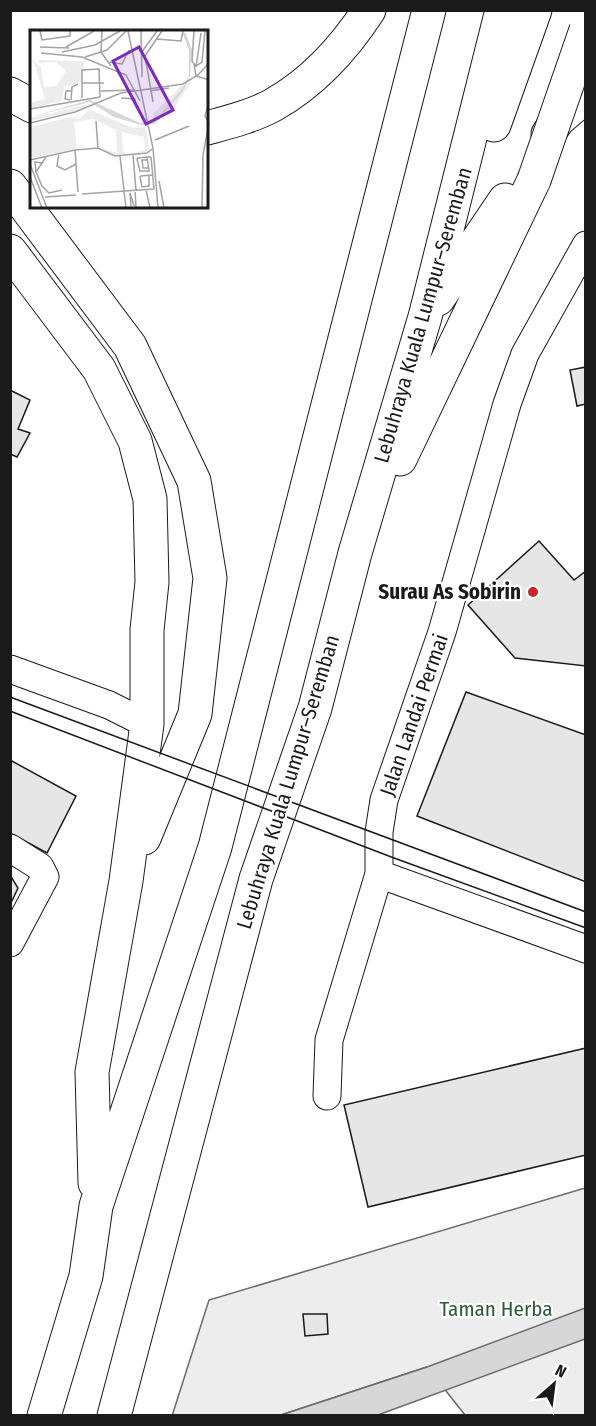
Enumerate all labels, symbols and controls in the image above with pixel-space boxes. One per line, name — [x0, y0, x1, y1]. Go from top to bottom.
inset map — [30, 30, 208, 208]
street label: Lebuhraya Kuala Lumpur–Seremban — [368, 164, 478, 466]
place label: Surau As Sobirin — [378, 579, 521, 605]
marker: Surau As Sobirin — [526, 585, 540, 599]
street label: Jalan Landai Permai — [374, 631, 454, 799]
street label: Lebuhraya Kuala Lumpur–Seremban — [231, 632, 345, 932]
park label: Taman Herba — [439, 1296, 553, 1322]
north arrow — [524, 1354, 584, 1414]
text: N — [552, 1361, 570, 1382]

